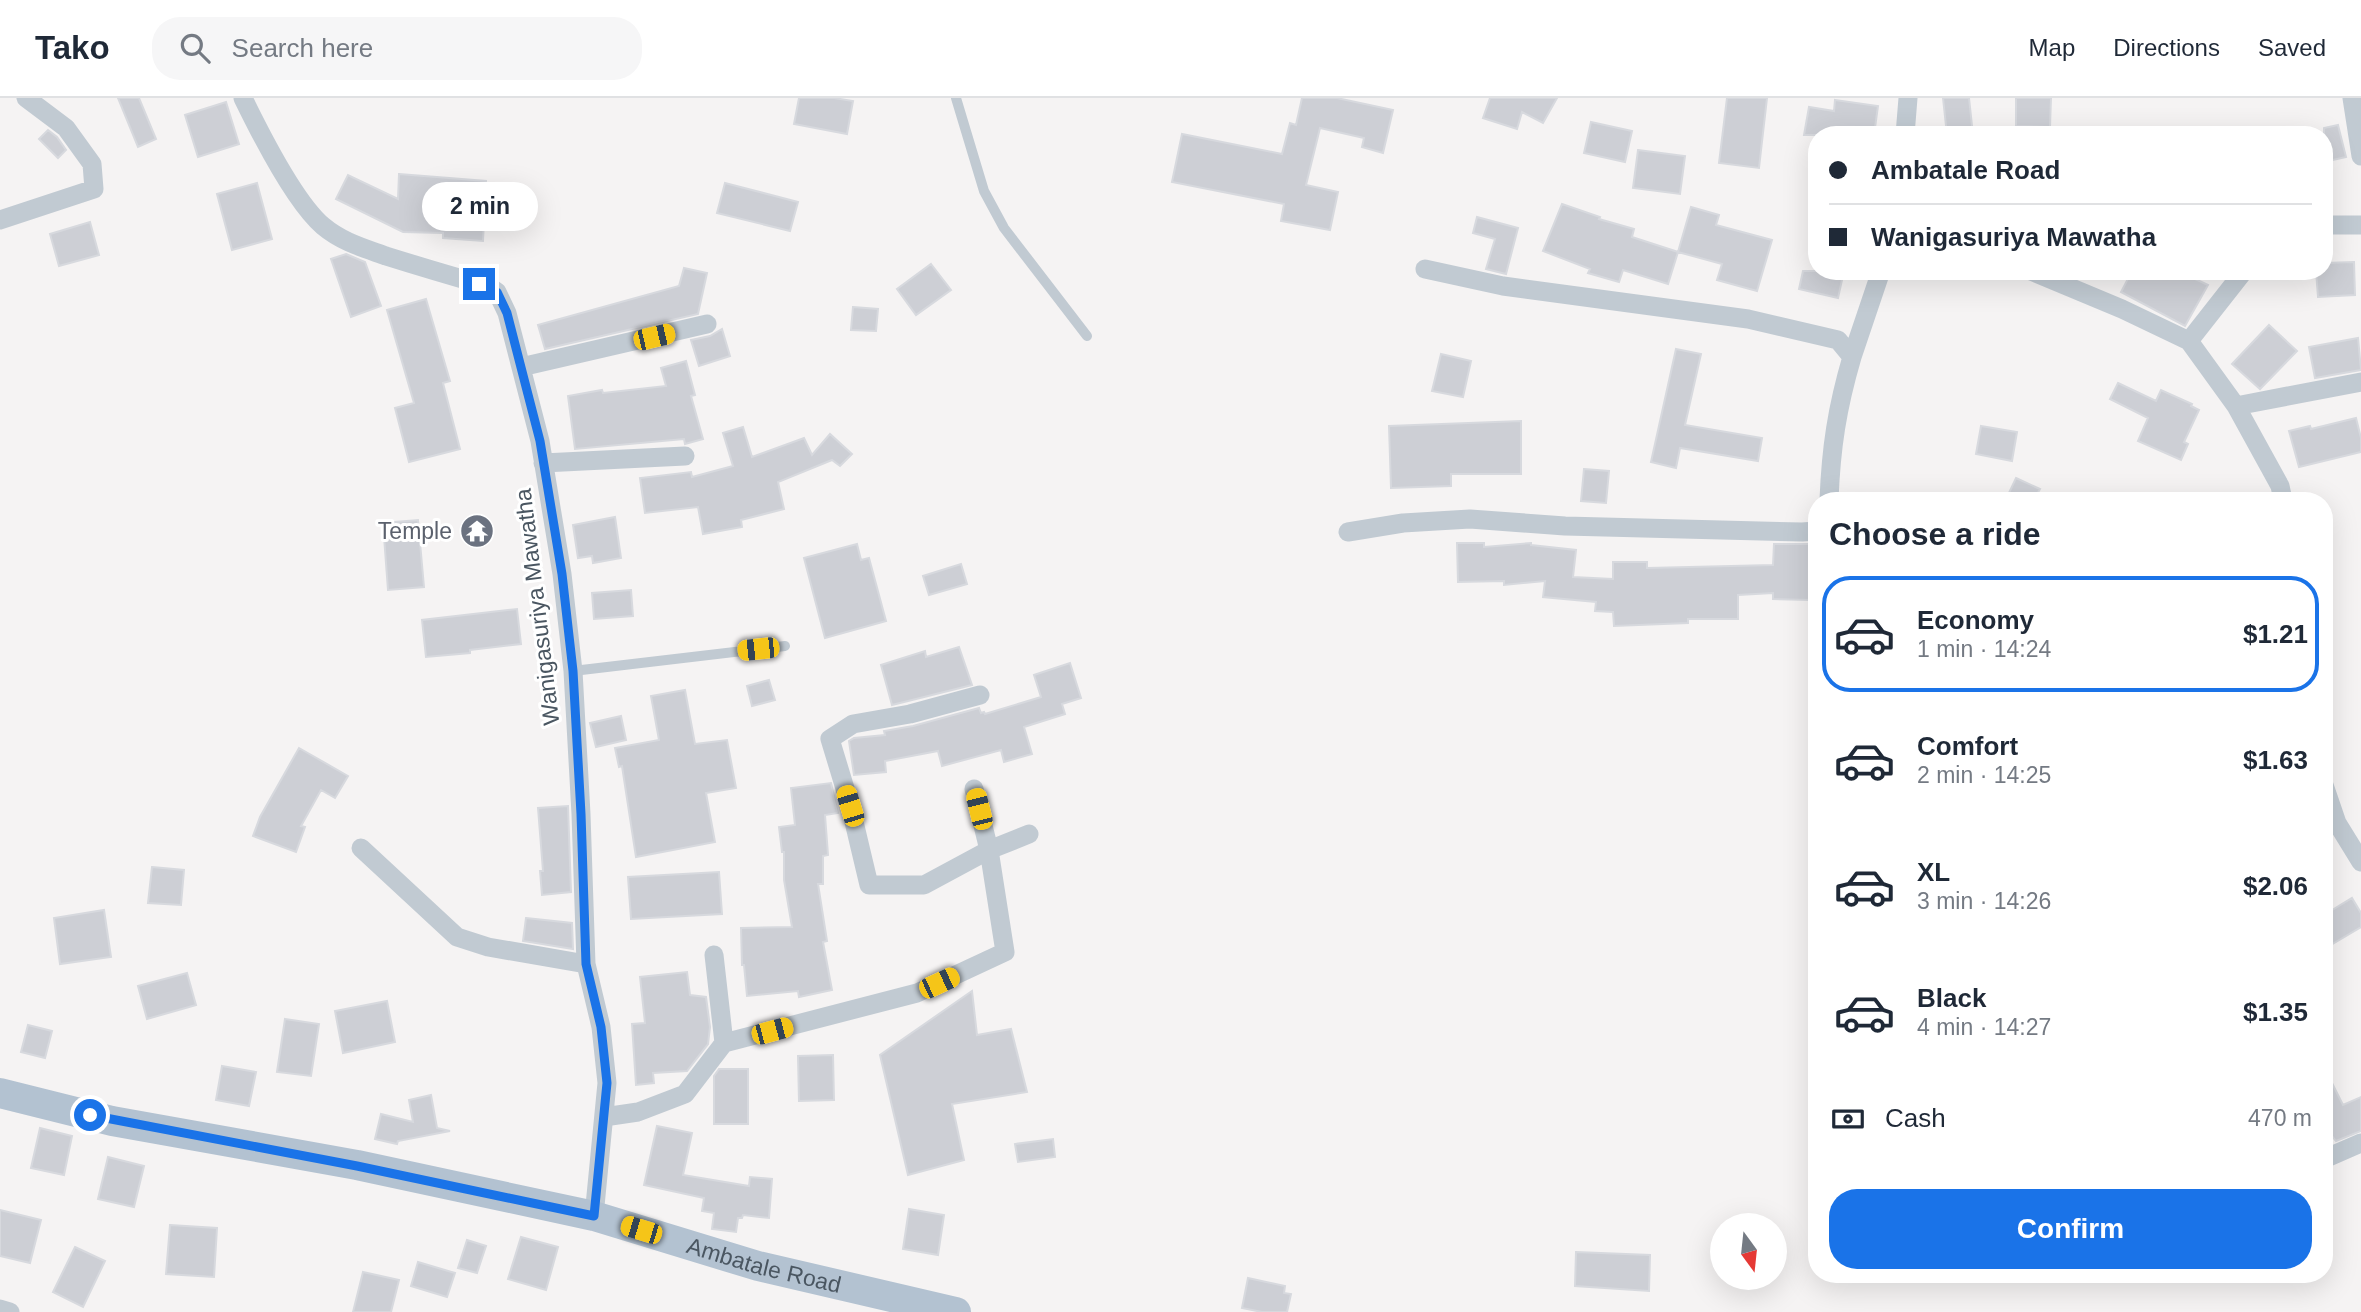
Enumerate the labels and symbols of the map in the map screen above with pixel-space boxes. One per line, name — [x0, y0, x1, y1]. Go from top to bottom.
callout: 2 min — [421, 183, 537, 232]
route end — [463, 268, 495, 300]
car — [632, 322, 677, 352]
street label: Wanigasuriya Mawatha — [510, 487, 564, 727]
temple icon: Temple — [458, 512, 496, 550]
place label: Temple — [378, 518, 452, 544]
car — [737, 636, 780, 662]
car — [834, 783, 867, 829]
car — [964, 786, 995, 832]
car — [916, 965, 963, 1001]
car — [749, 1015, 796, 1047]
route start — [74, 1099, 106, 1131]
north arrow — [1710, 1213, 1787, 1290]
car — [618, 1214, 665, 1246]
street label: Ambatale Road — [684, 1232, 844, 1298]

